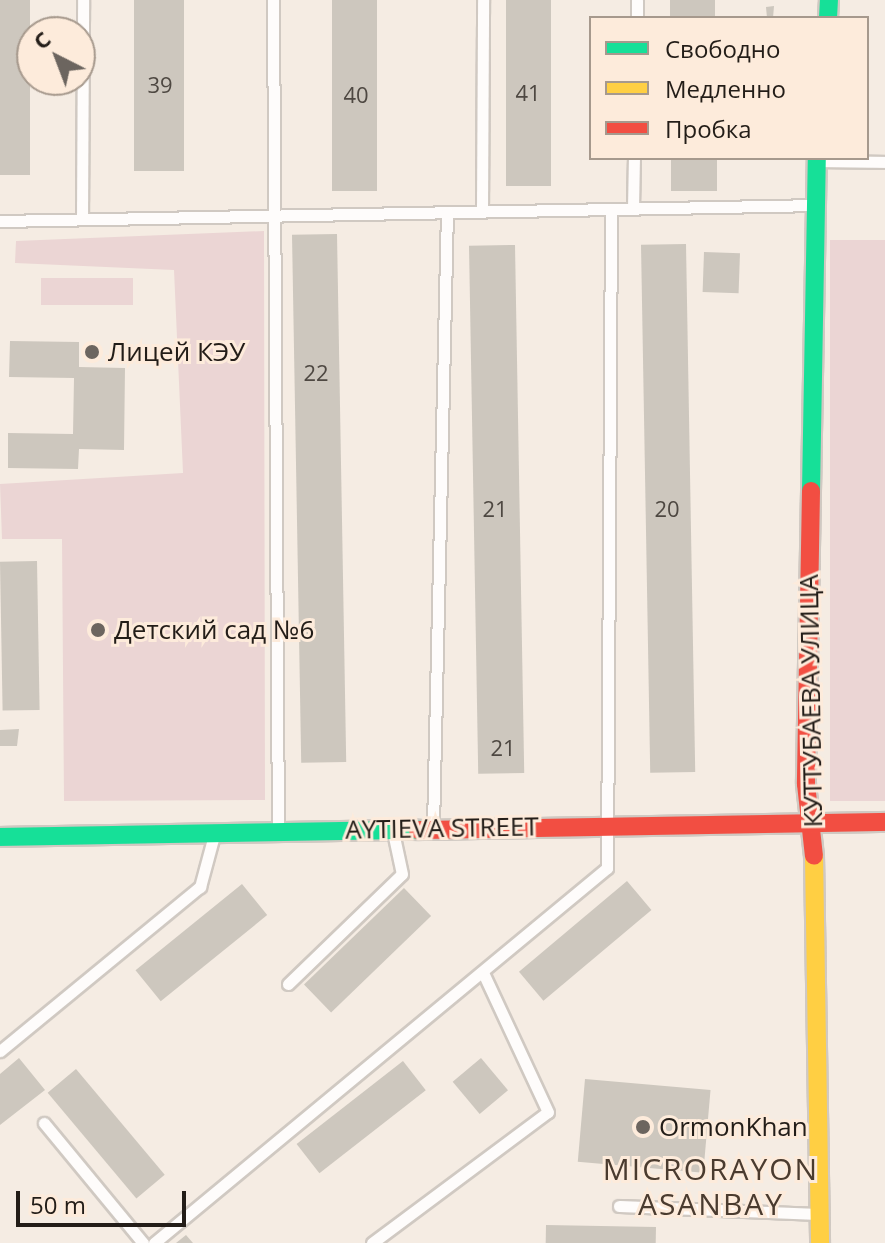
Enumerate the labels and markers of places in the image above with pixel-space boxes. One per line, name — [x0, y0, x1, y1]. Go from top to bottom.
place label: Лицей КЭУ — [108, 336, 245, 368]
marker: Лицей КЭУ — [83, 343, 101, 361]
place label: Детский сад №6 — [114, 614, 314, 646]
marker: Детский сад №6 — [89, 621, 107, 639]
place label: OrmonKhan — [659, 1111, 808, 1143]
marker: OrmonKhan — [634, 1118, 652, 1136]

